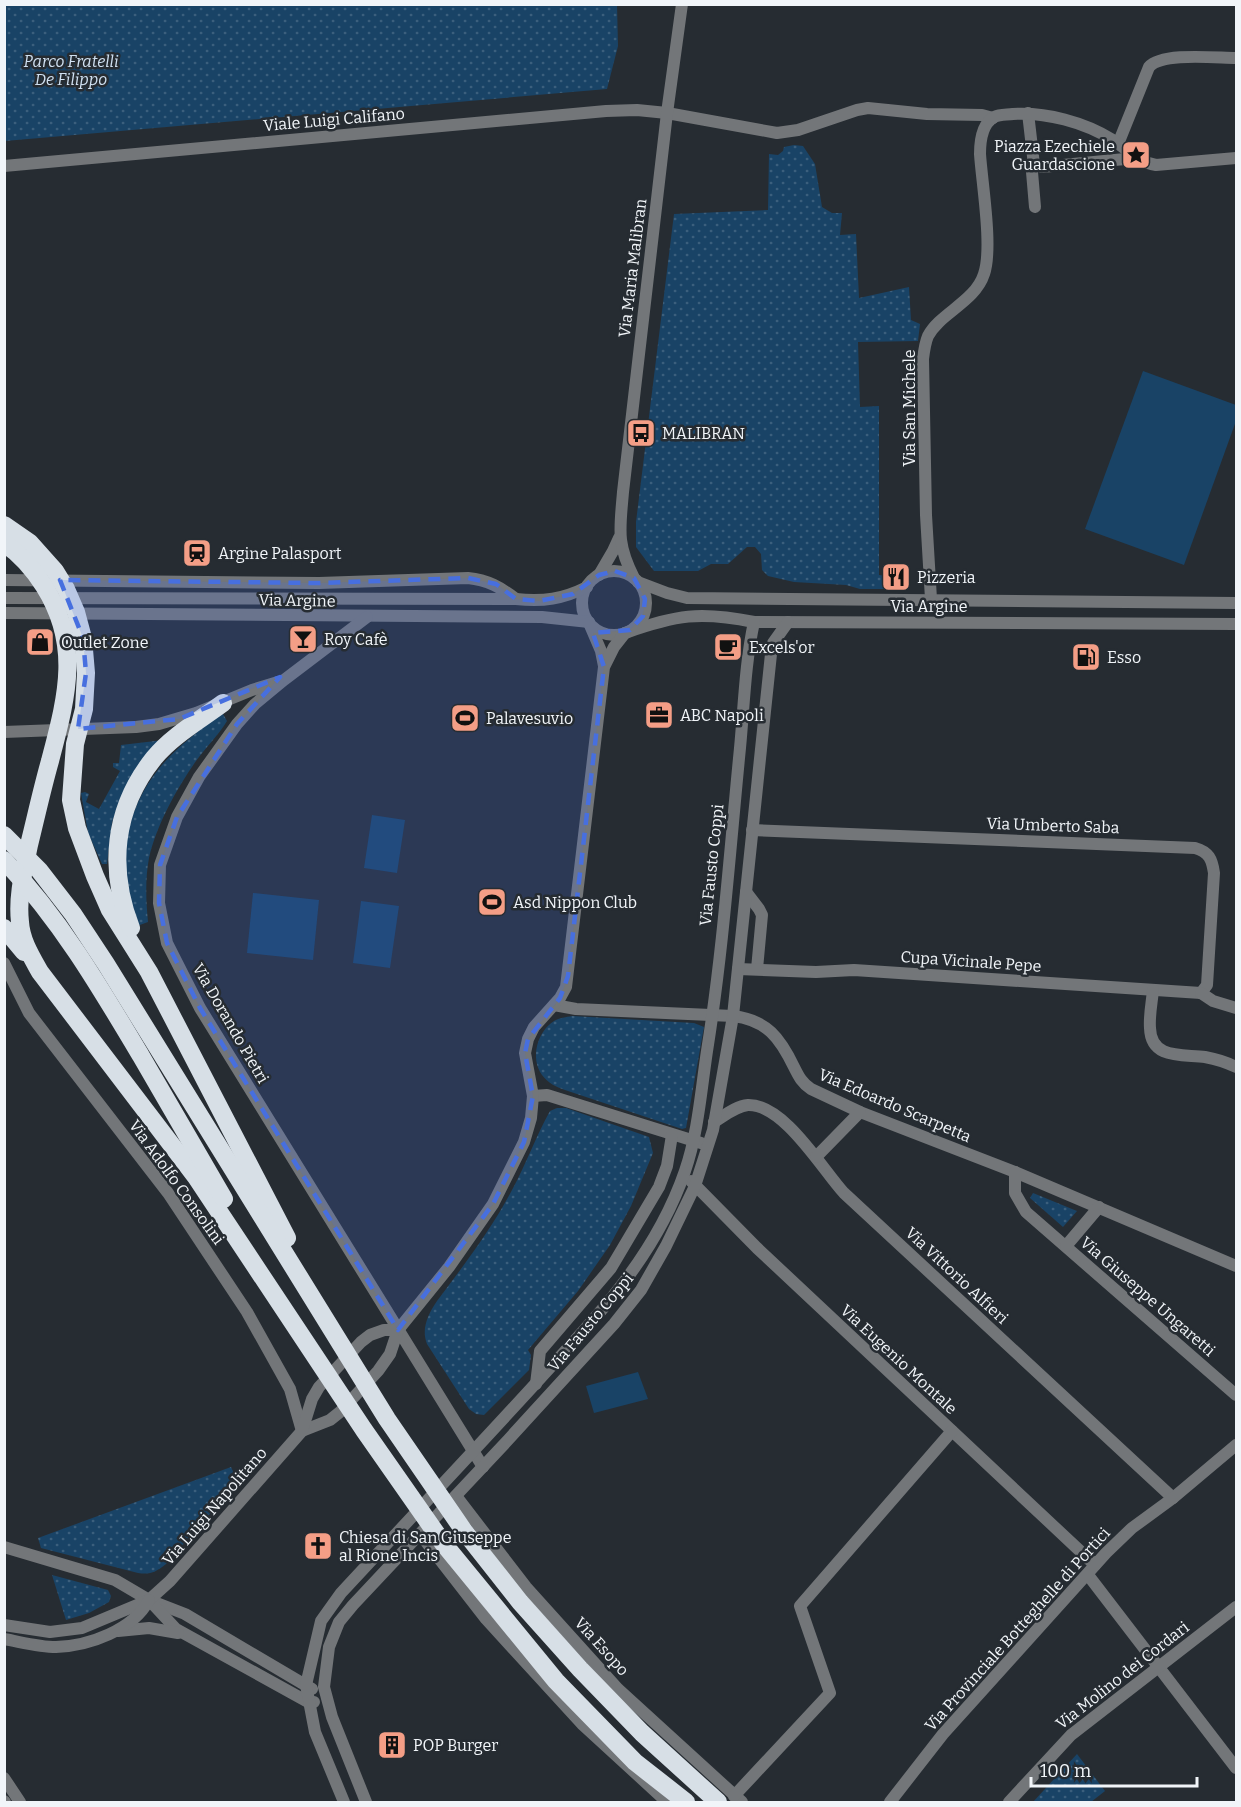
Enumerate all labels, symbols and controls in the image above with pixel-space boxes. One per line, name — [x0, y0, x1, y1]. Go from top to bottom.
park label: Parco Fratelli De Filippo — [24, 52, 119, 89]
street label: Viale Luigi Califano — [263, 104, 406, 135]
place label: Piazza Ezechiele Guardascione — [994, 137, 1115, 174]
place icon: Piazza Ezechiele Guardascione — [1120, 139, 1152, 171]
street label: Via Maria Malibran — [615, 198, 650, 339]
street label: Via San Michele — [900, 349, 919, 467]
bus stop icon: MALIBRAN — [625, 417, 657, 449]
place label: MALIBRAN — [662, 424, 745, 443]
station icon: Argine Palasport — [181, 537, 213, 569]
place label: Argine Palasport — [218, 544, 342, 563]
restaurant icon: Pizzeria — [880, 561, 912, 593]
place label: Pizzeria — [917, 568, 976, 587]
street label: Via Argine — [258, 590, 336, 611]
street label: Via Argine — [890, 597, 968, 616]
bar icon: Roy Cafè — [287, 623, 319, 655]
shop icon: Outlet Zone — [24, 626, 56, 658]
place label: Roy Cafè — [324, 630, 388, 649]
cafe icon: Excels'or — [712, 631, 744, 663]
place label: Outlet Zone — [61, 633, 148, 652]
place label: Excels'or — [749, 638, 815, 657]
fuel station icon: Esso — [1070, 641, 1102, 673]
place label: Esso — [1107, 648, 1141, 667]
office icon: ABC Napoli — [643, 699, 675, 731]
sports icon: Palavesuvio — [449, 702, 481, 734]
place label: ABC Napoli — [680, 706, 764, 725]
place label: Palavesuvio — [486, 709, 573, 728]
street label: Via Fausto Coppi — [696, 803, 727, 927]
street label: Via Umberto Saba — [986, 814, 1120, 837]
sports icon: Asd Nippon Club — [476, 886, 508, 918]
place label: Asd Nippon Club — [513, 893, 637, 912]
street label: Cupa Vicinale Pepe — [900, 947, 1042, 976]
street label: Via Dorando Pietri — [189, 960, 273, 1087]
street label: Via Edoardo Scarpetta — [816, 1065, 974, 1146]
street label: Via Adolfo Consolini — [125, 1116, 228, 1248]
street label: Via Vittorio Alfieri — [901, 1223, 1012, 1328]
street label: Via Giuseppe Ungaretti — [1076, 1233, 1219, 1360]
street label: Via Fausto Coppi — [544, 1269, 637, 1375]
street label: Via Eugenio Montale — [836, 1300, 961, 1418]
street label: Via Luigi Napolitano — [158, 1444, 271, 1569]
street label: Via Provinciale Botteghelle di Portici — [921, 1523, 1114, 1735]
place label: Chiesa di San Giuseppe al Rione Incis — [339, 1528, 511, 1565]
church icon: Chiesa di San Giuseppe al Rione Incis — [302, 1530, 334, 1562]
street label: Via Esopo — [570, 1613, 633, 1679]
street label: Via Molino dei Cordari — [1052, 1617, 1193, 1733]
building icon: POP Burger — [376, 1729, 408, 1761]
place label: POP Burger — [413, 1736, 498, 1755]
scale bar — [1031, 1750, 1198, 1788]
text: 100 m — [1040, 1760, 1091, 1782]

